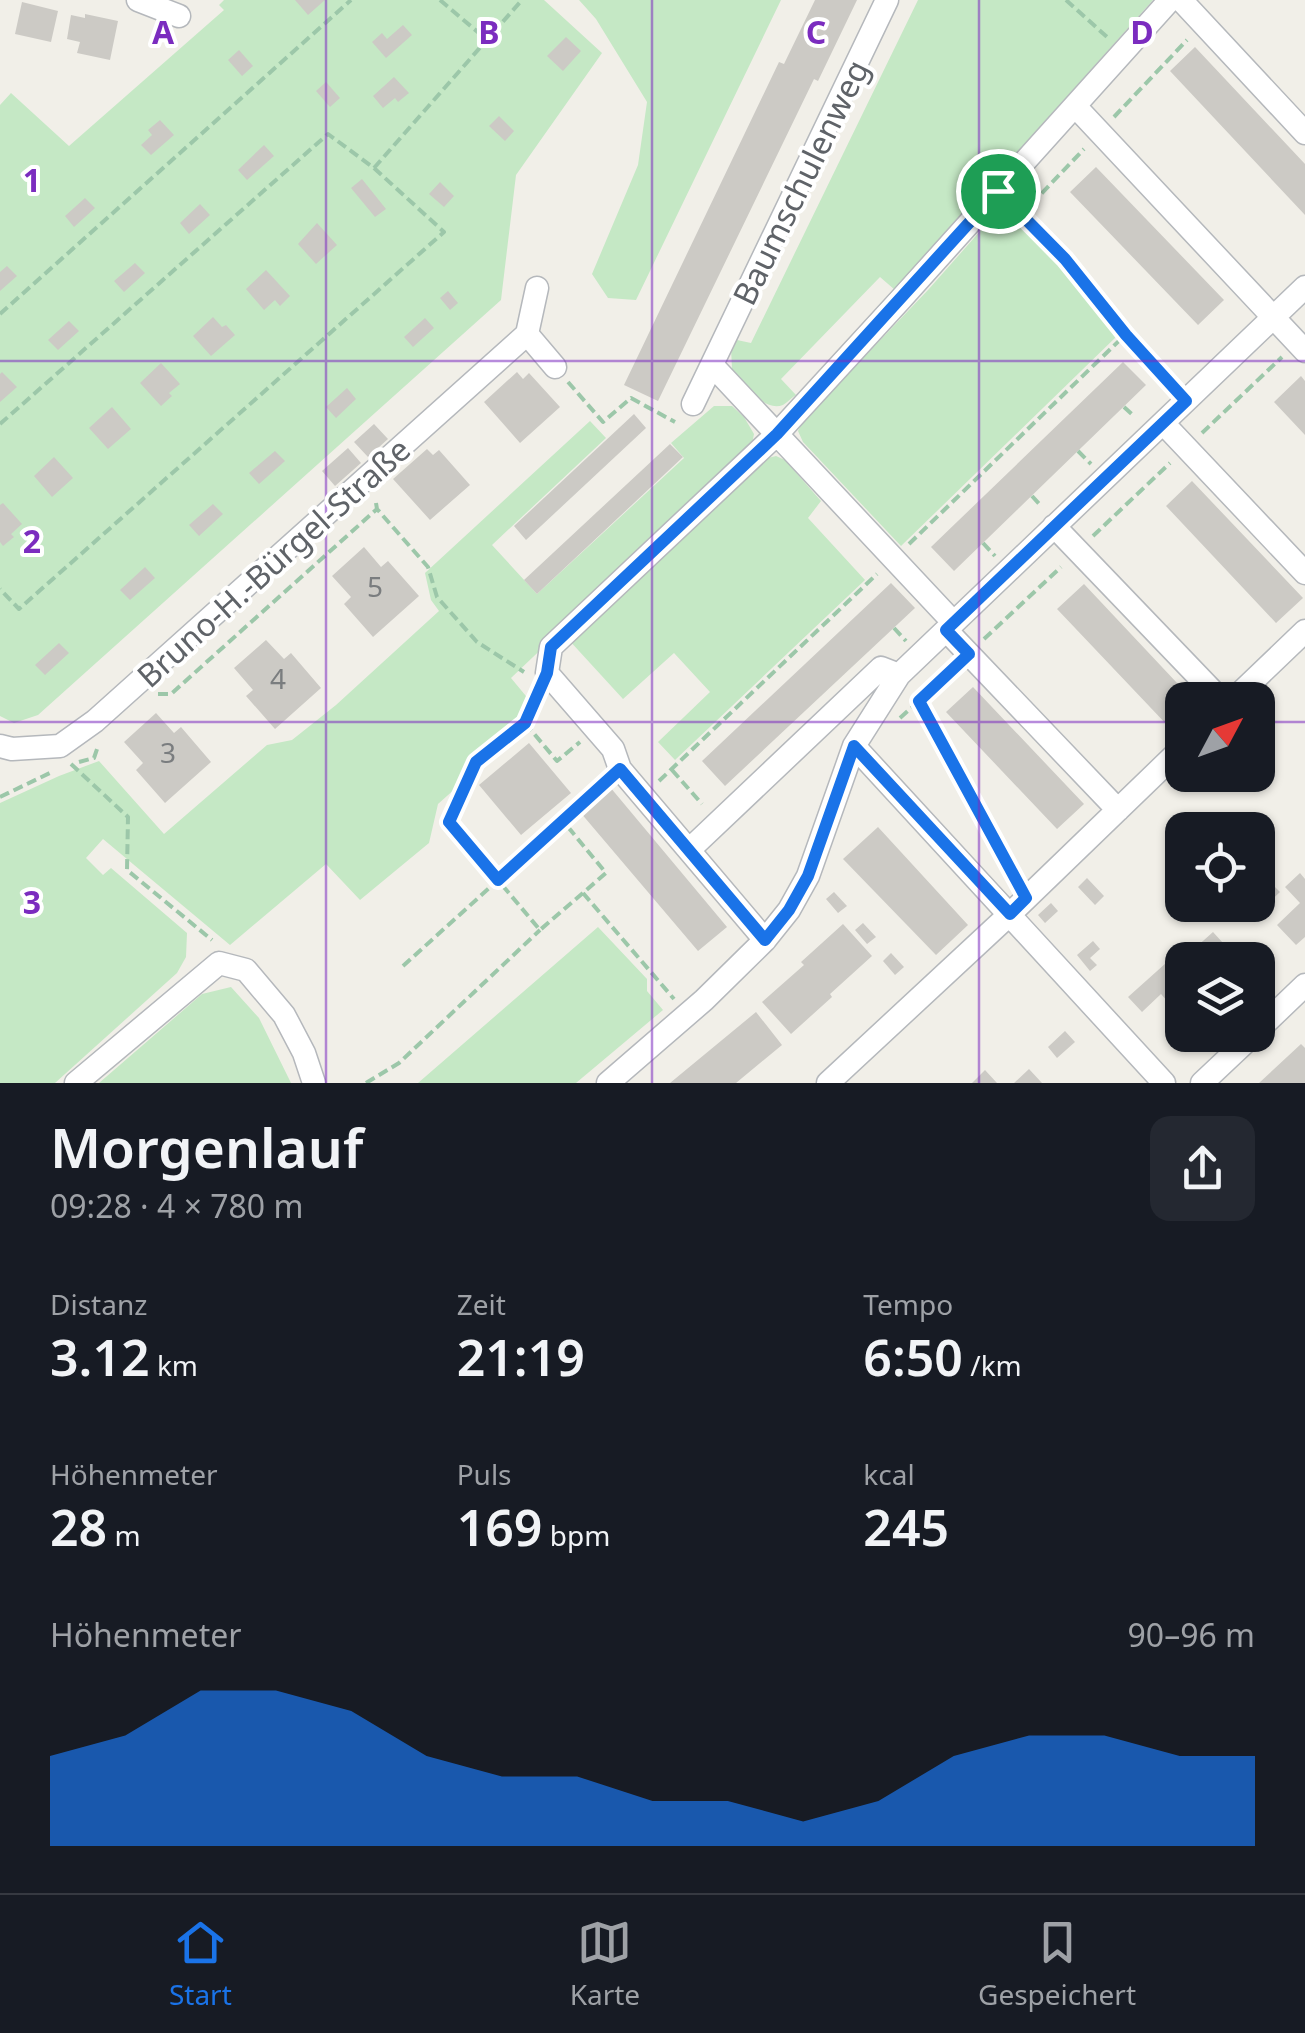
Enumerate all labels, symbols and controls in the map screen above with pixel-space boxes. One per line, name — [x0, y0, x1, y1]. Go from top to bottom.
text: A — [152, 10, 175, 53]
text: B — [478, 10, 500, 53]
text: C — [806, 10, 826, 53]
text: D — [1130, 10, 1154, 53]
street label: Baumschulenweg — [722, 52, 878, 312]
pin — [956, 149, 1041, 234]
text: 1 — [23, 158, 41, 201]
icon: arrive — [971, 164, 1026, 219]
street label: Bruno-H.-Bürgel-Straße — [127, 428, 419, 696]
text: 2 — [23, 519, 41, 562]
house number: 5 — [367, 567, 383, 605]
house number: 4 — [270, 659, 286, 697]
north arrow — [1165, 682, 1275, 792]
map controls — [1165, 682, 1275, 1052]
house number: 3 — [160, 733, 176, 771]
button: locate — [1165, 812, 1275, 922]
text: 3 — [23, 880, 41, 923]
button: layers — [1165, 942, 1275, 1052]
text: Morgenlauf — [50, 1109, 363, 1184]
button: share — [1150, 1116, 1255, 1221]
text: 09:28 · 4 × 780 m — [50, 1184, 303, 1227]
text: Distanz — [50, 1285, 147, 1323]
text: Zeit — [457, 1285, 506, 1323]
text: Tempo — [863, 1285, 953, 1323]
text: 3.12 — [50, 1323, 150, 1391]
text: 21:19 — [457, 1323, 585, 1391]
text: 6:50 — [863, 1323, 963, 1391]
text: km — [150, 1346, 198, 1384]
text: /km — [963, 1346, 1022, 1384]
text: Höhenmeter — [50, 1455, 218, 1493]
text: Puls — [457, 1455, 512, 1493]
text: kcal — [863, 1455, 915, 1493]
text: 28 — [50, 1493, 107, 1561]
text: 169 — [457, 1493, 542, 1561]
text: 245 — [863, 1493, 949, 1561]
text: m — [107, 1516, 141, 1554]
text: bpm — [542, 1516, 610, 1554]
text: Höhenmeter — [50, 1613, 241, 1656]
text: 90–96 m — [1128, 1613, 1255, 1656]
tab: Start — [169, 1915, 232, 2013]
tab: Karte — [570, 1915, 640, 2013]
tab: Gespeichert — [978, 1915, 1136, 2013]

